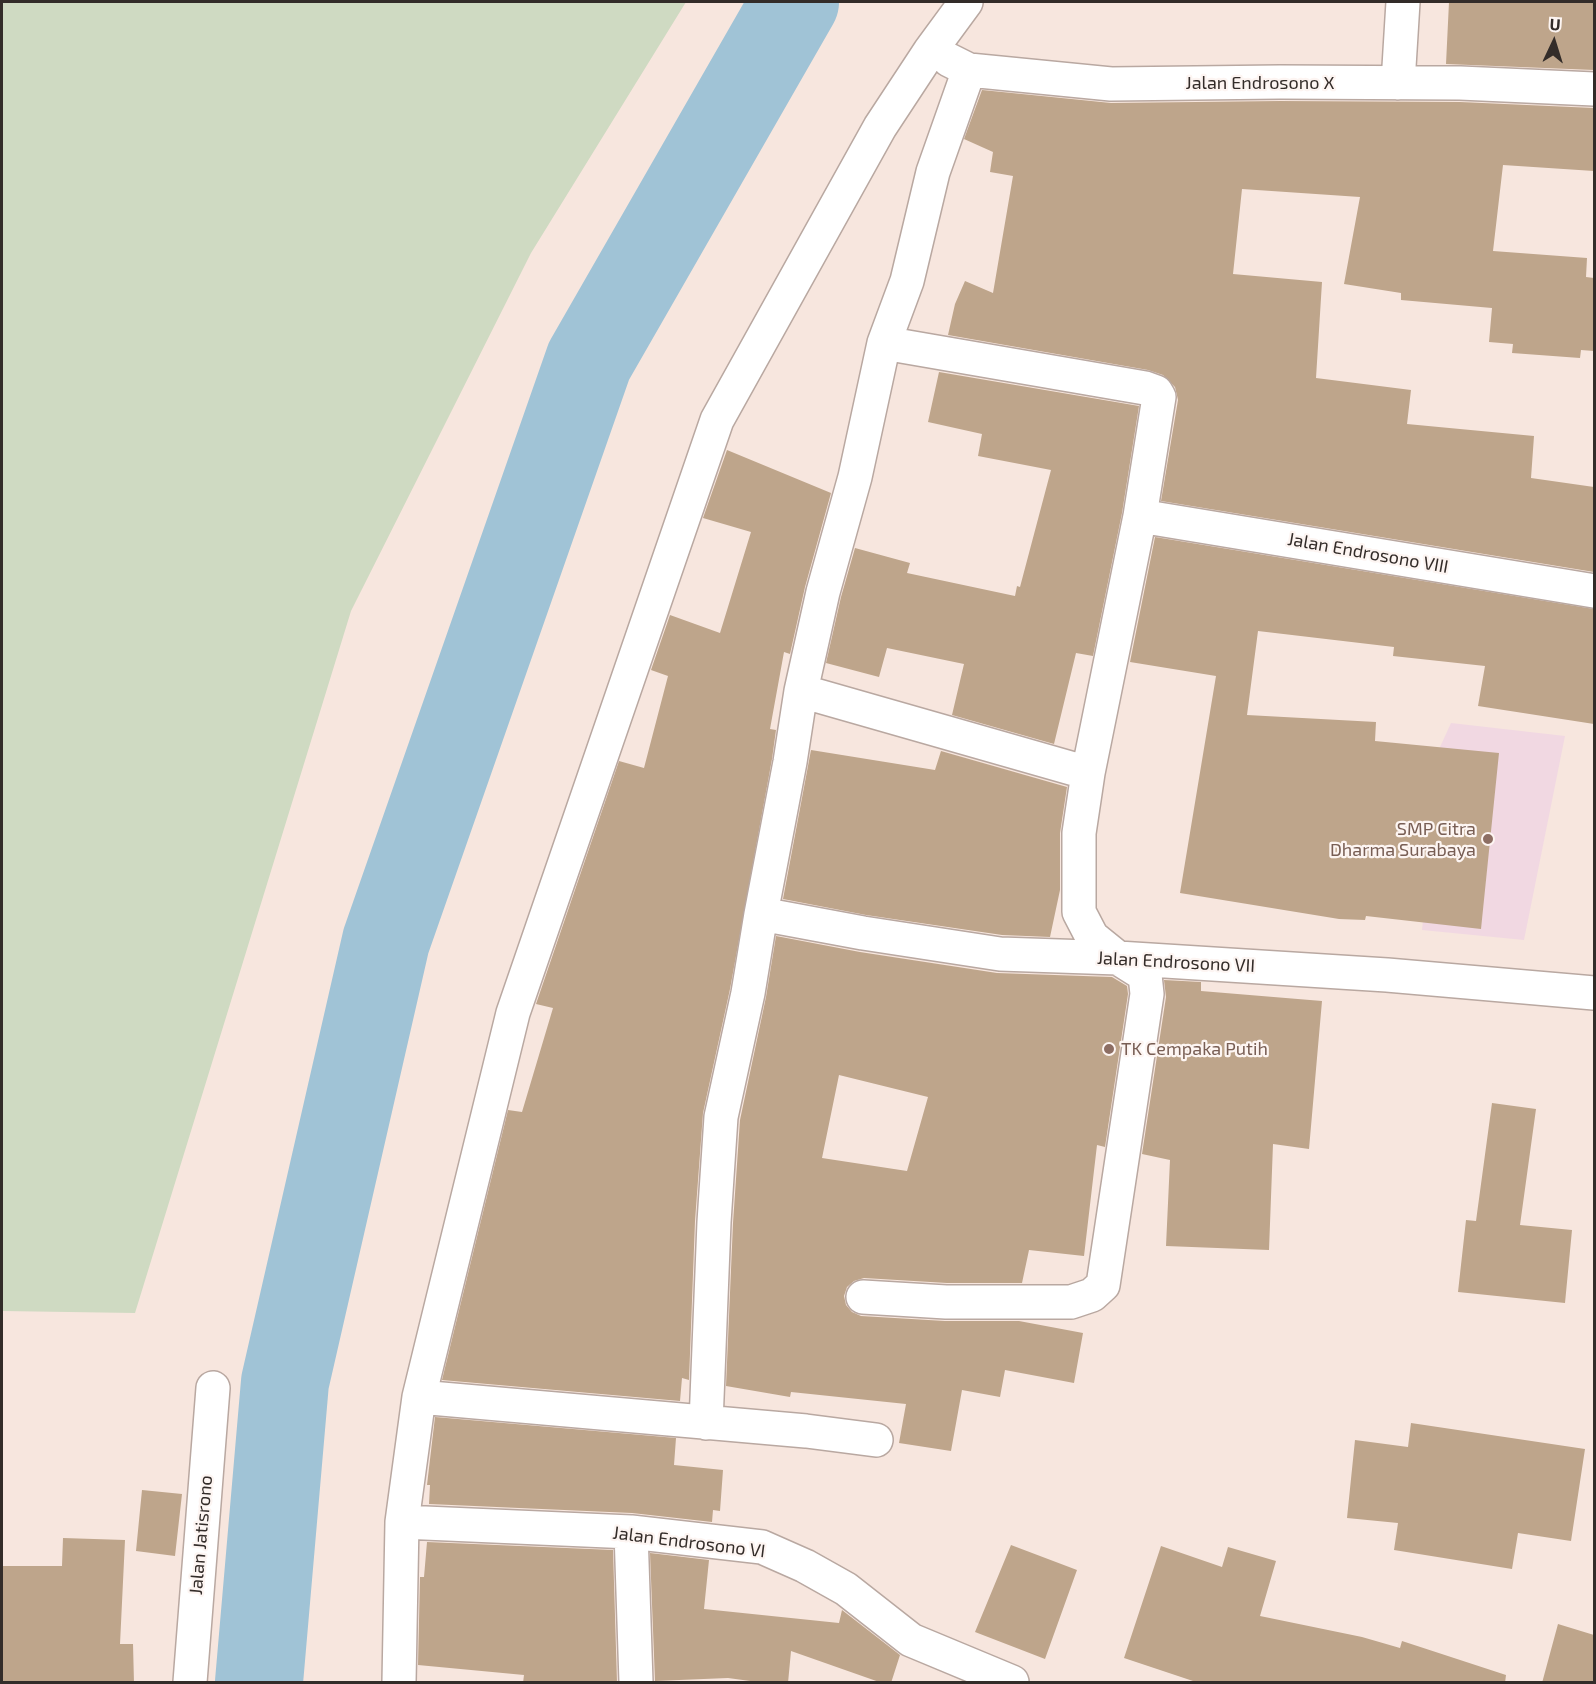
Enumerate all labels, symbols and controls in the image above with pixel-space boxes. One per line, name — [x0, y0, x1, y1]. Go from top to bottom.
north arrow — [1524, 12, 1584, 72]
text: U — [1549, 14, 1561, 33]
street label: Jalan Endrosono X — [1186, 72, 1334, 94]
street label: Jalan Endrosono VIII — [1286, 528, 1450, 578]
place label: SMP Citra Dharma Surabaya — [1330, 818, 1476, 860]
marker: SMP Citra Dharma Surabaya — [1481, 832, 1495, 846]
street label: Jalan Endrosono VII — [1096, 947, 1256, 977]
place label: TK Cempaka Putih — [1121, 1038, 1268, 1060]
marker: TK Cempaka Putih — [1102, 1042, 1116, 1056]
street label: Jalan Jatisrono — [185, 1474, 217, 1596]
street label: Jalan Endrosono VI — [612, 1522, 766, 1562]

